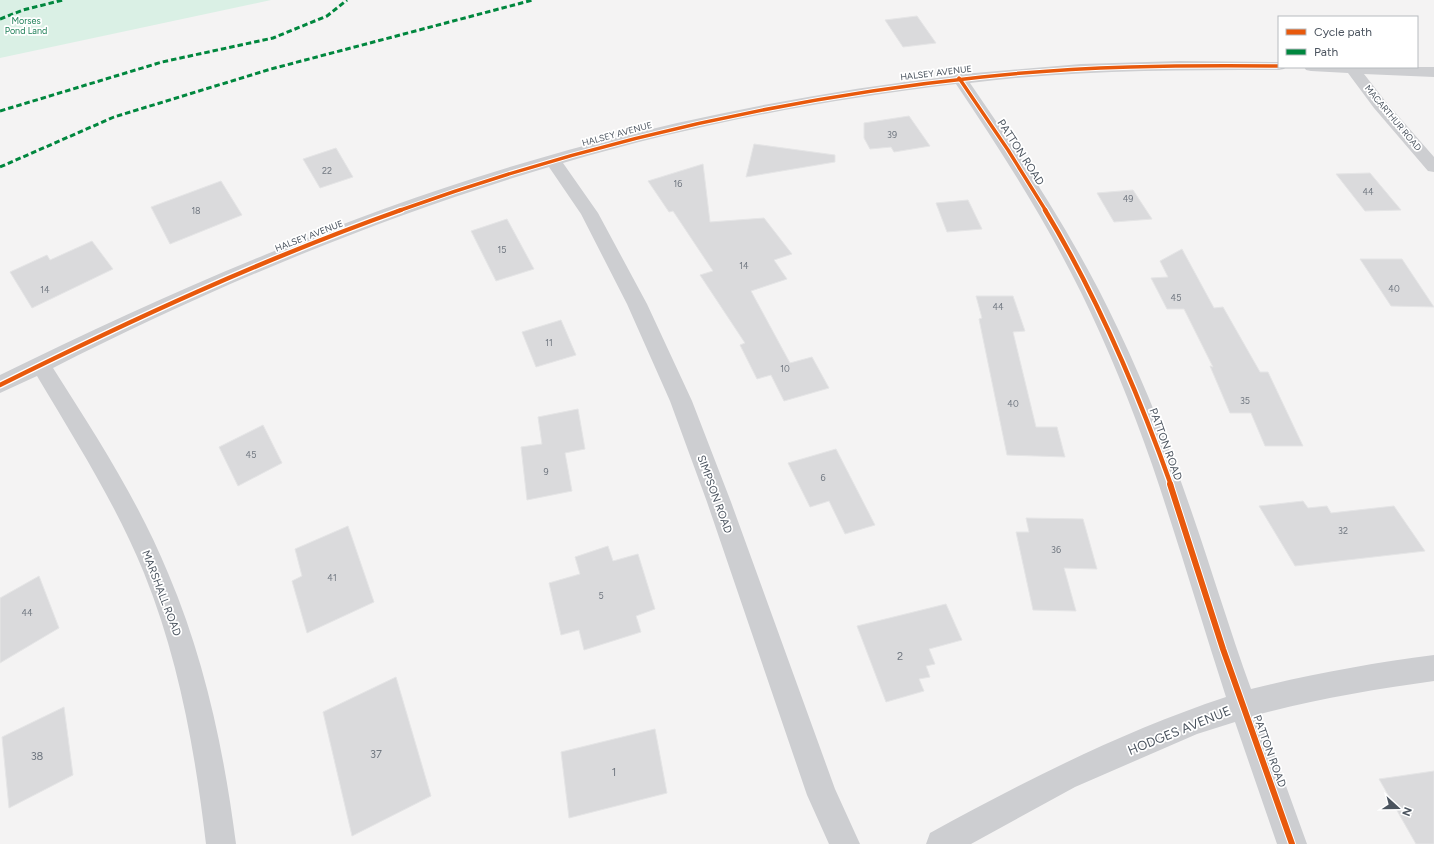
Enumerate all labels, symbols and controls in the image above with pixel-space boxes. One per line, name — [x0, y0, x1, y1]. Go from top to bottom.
park label: Morses Pond Land — [5, 15, 47, 36]
legend — [1278, 16, 1418, 68]
text: Cycle path — [1314, 25, 1372, 39]
text: Path — [1314, 45, 1338, 59]
street label: HALSEY AVENUE — [900, 63, 972, 82]
street label: MACARTHUR ROAD — [1363, 83, 1424, 153]
street label: PATTON ROAD — [994, 117, 1047, 188]
street label: HALSEY AVENUE — [581, 119, 653, 148]
house number: 39 — [887, 129, 897, 140]
house number: 22 — [322, 165, 332, 176]
house number: 16 — [674, 178, 682, 189]
house number: 44 — [1362, 186, 1374, 197]
house number: 49 — [1123, 193, 1133, 204]
house number: 18 — [191, 205, 201, 216]
street label: HALSEY AVENUE — [273, 218, 344, 254]
house number: 15 — [498, 244, 506, 255]
house number: 14 — [739, 260, 749, 271]
house number: 40 — [1388, 283, 1400, 294]
house number: 14 — [40, 284, 50, 295]
house number: 45 — [1171, 292, 1181, 303]
house number: 44 — [992, 301, 1004, 312]
house number: 11 — [545, 337, 553, 348]
house number: 10 — [780, 363, 790, 374]
house number: 35 — [1240, 395, 1250, 406]
house number: 40 — [1007, 398, 1019, 409]
street label: PATTON ROAD — [1146, 406, 1185, 483]
house number: 45 — [246, 449, 256, 460]
street label: SIMPSON ROAD — [694, 453, 735, 535]
house number: 9 — [543, 466, 549, 477]
house number: 6 — [820, 472, 826, 483]
house number: 32 — [1338, 525, 1348, 536]
house number: 36 — [1051, 544, 1061, 555]
street label: MARSHALL ROAD — [139, 549, 184, 638]
house number: 41 — [327, 572, 337, 583]
house number: 5 — [598, 590, 604, 601]
house number: 44 — [21, 607, 33, 618]
house number: 2 — [897, 650, 903, 663]
street label: HODGES AVENUE — [1126, 703, 1233, 758]
street label: PATTON ROAD — [1250, 713, 1289, 790]
house number: 37 — [370, 748, 382, 761]
house number: 38 — [31, 750, 44, 763]
house number: 1 — [612, 766, 616, 779]
north arrow — [1378, 788, 1418, 828]
text: N — [1399, 805, 1414, 818]

